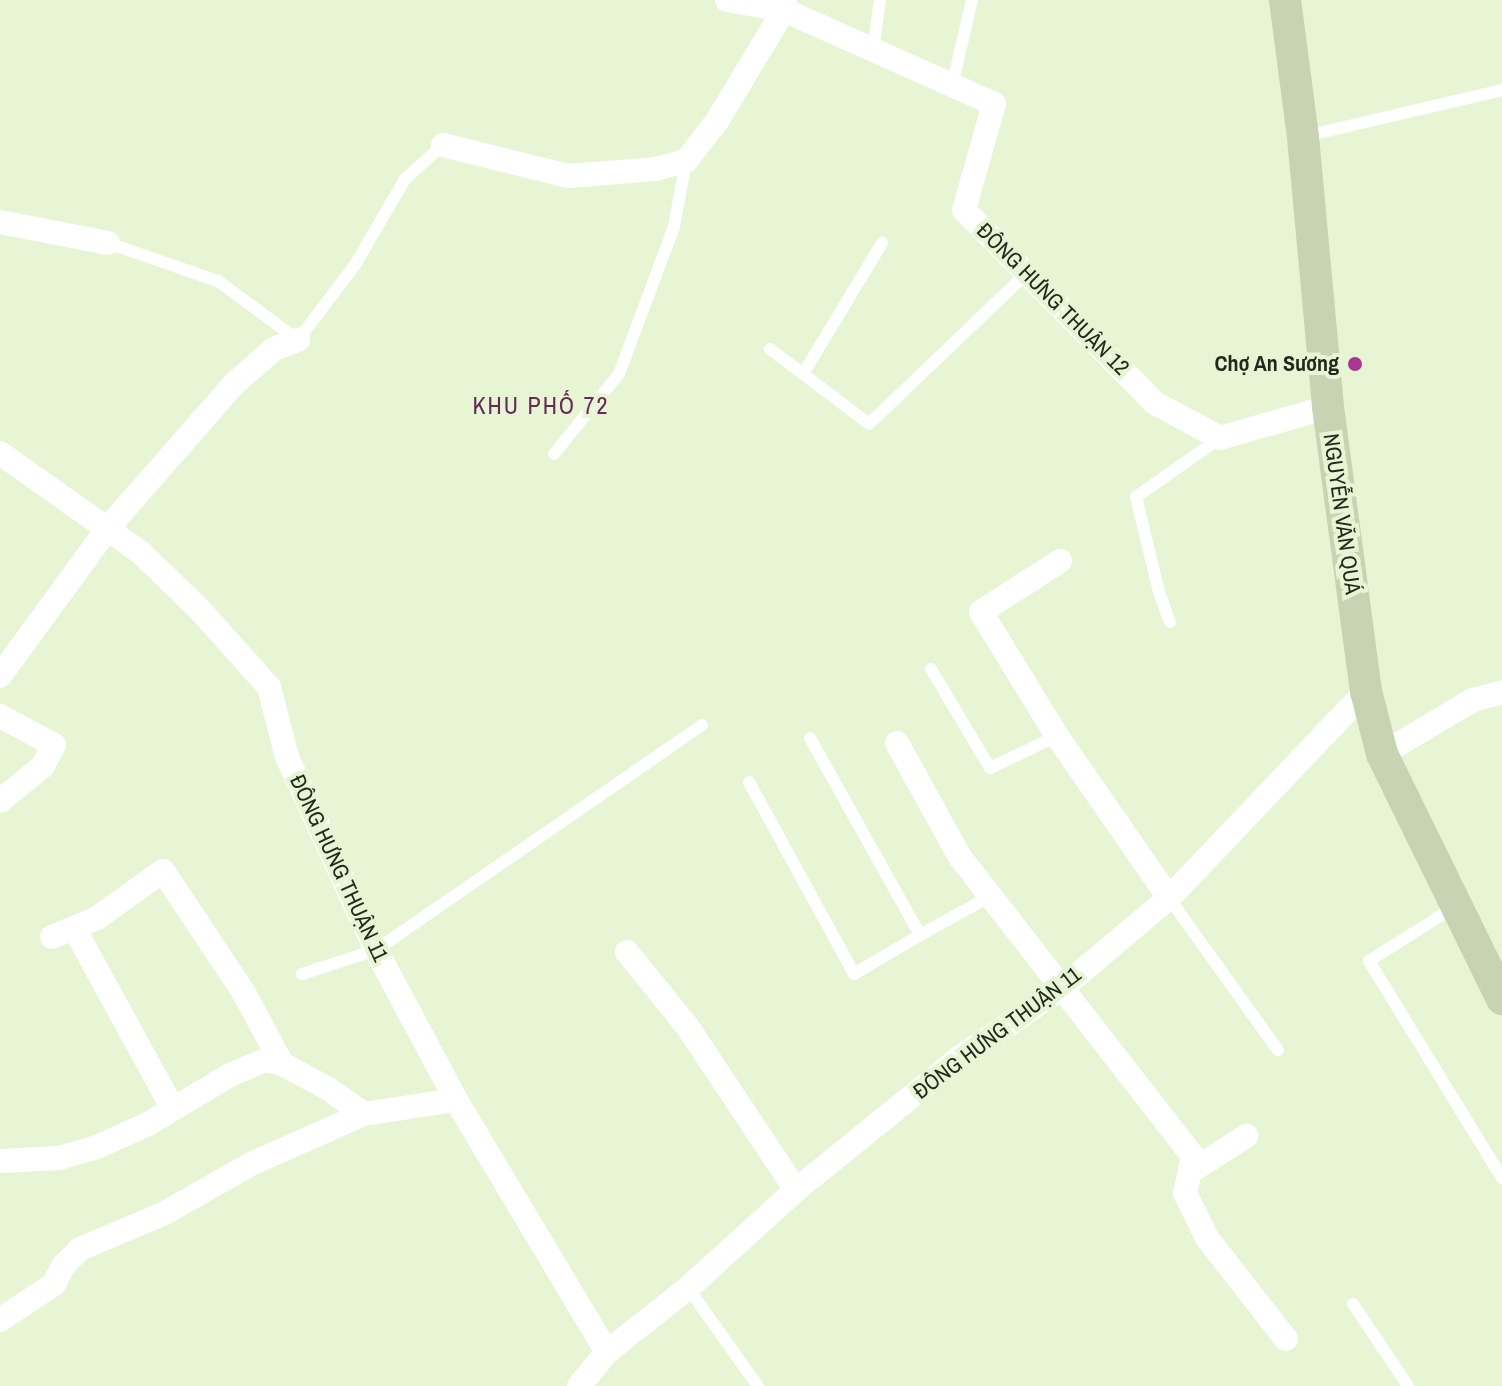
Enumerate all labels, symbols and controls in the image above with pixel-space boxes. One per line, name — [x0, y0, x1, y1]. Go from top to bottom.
street label: ĐÔNG HƯNG THUẬN 12 — [971, 217, 1135, 381]
place label: Chợ An Sương — [1214, 351, 1339, 377]
marker: Chợ An Sương — [1346, 355, 1364, 373]
district label: KHU PHỐ 72 — [472, 392, 610, 420]
street label: NGUYỄN VĂN QUÁ — [1318, 432, 1366, 596]
street label: ĐÔNG HƯNG THUẬN 11 — [284, 770, 394, 966]
street label: ĐÔNG HƯNG THUẬN 11 — [908, 961, 1086, 1105]

